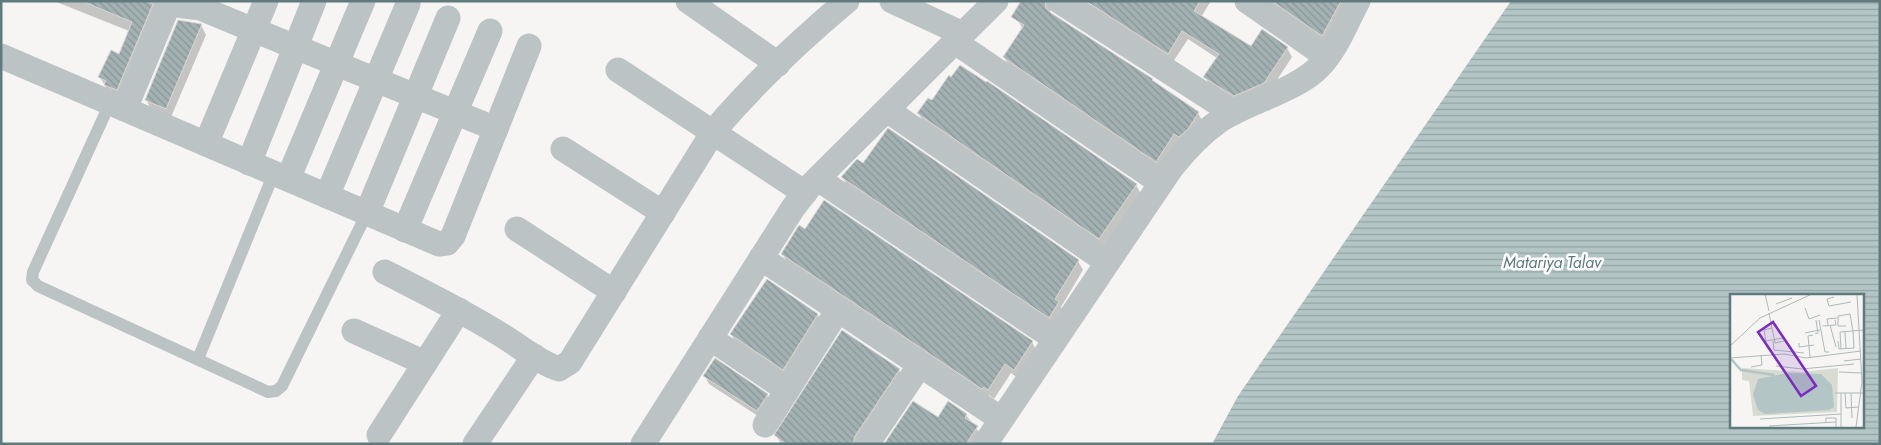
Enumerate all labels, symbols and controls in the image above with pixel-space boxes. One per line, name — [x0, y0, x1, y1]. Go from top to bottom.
water label: Matariya Talav — [1503, 251, 1602, 274]
inset map — [1730, 294, 1864, 428]

